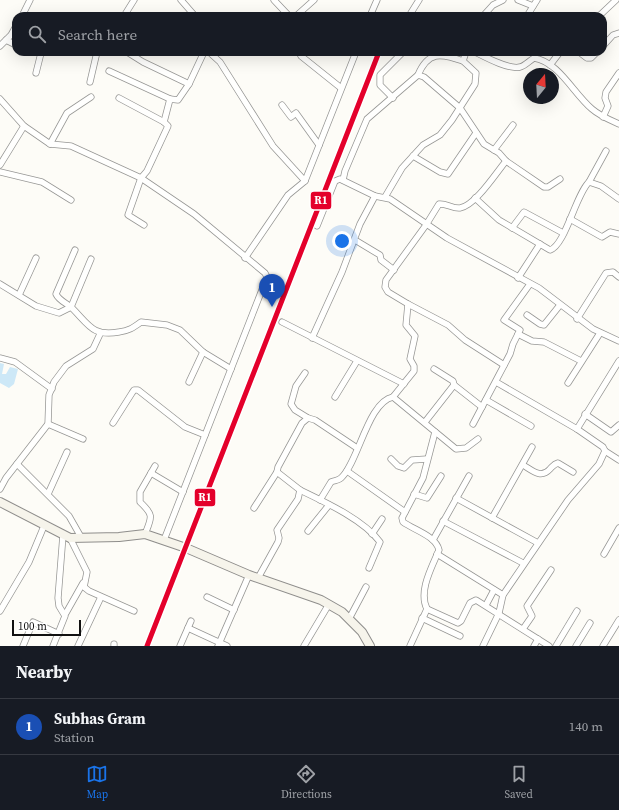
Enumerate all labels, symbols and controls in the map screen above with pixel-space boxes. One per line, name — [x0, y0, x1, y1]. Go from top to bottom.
search box — [12, 12, 607, 56]
icon: search — [26, 23, 48, 45]
text: Search here — [58, 24, 137, 45]
north arrow — [523, 68, 559, 104]
line badge: R1 — [310, 191, 332, 210]
text: R1 — [314, 193, 328, 208]
your location — [332, 231, 352, 251]
pin: 1 — [259, 274, 285, 307]
line badge: R1 — [194, 488, 216, 507]
text: R1 — [198, 490, 212, 505]
scale bar — [12, 618, 81, 637]
text: 100 m — [18, 619, 47, 634]
text: Nearby — [16, 660, 72, 684]
text: Subhas Gram — [54, 708, 146, 729]
text: 1 — [25, 718, 33, 735]
text: 140 m — [569, 718, 603, 735]
text: Station — [54, 729, 94, 746]
tab: Map — [86, 763, 108, 802]
tab: Directions — [281, 763, 332, 802]
tab: Saved — [504, 763, 533, 802]

